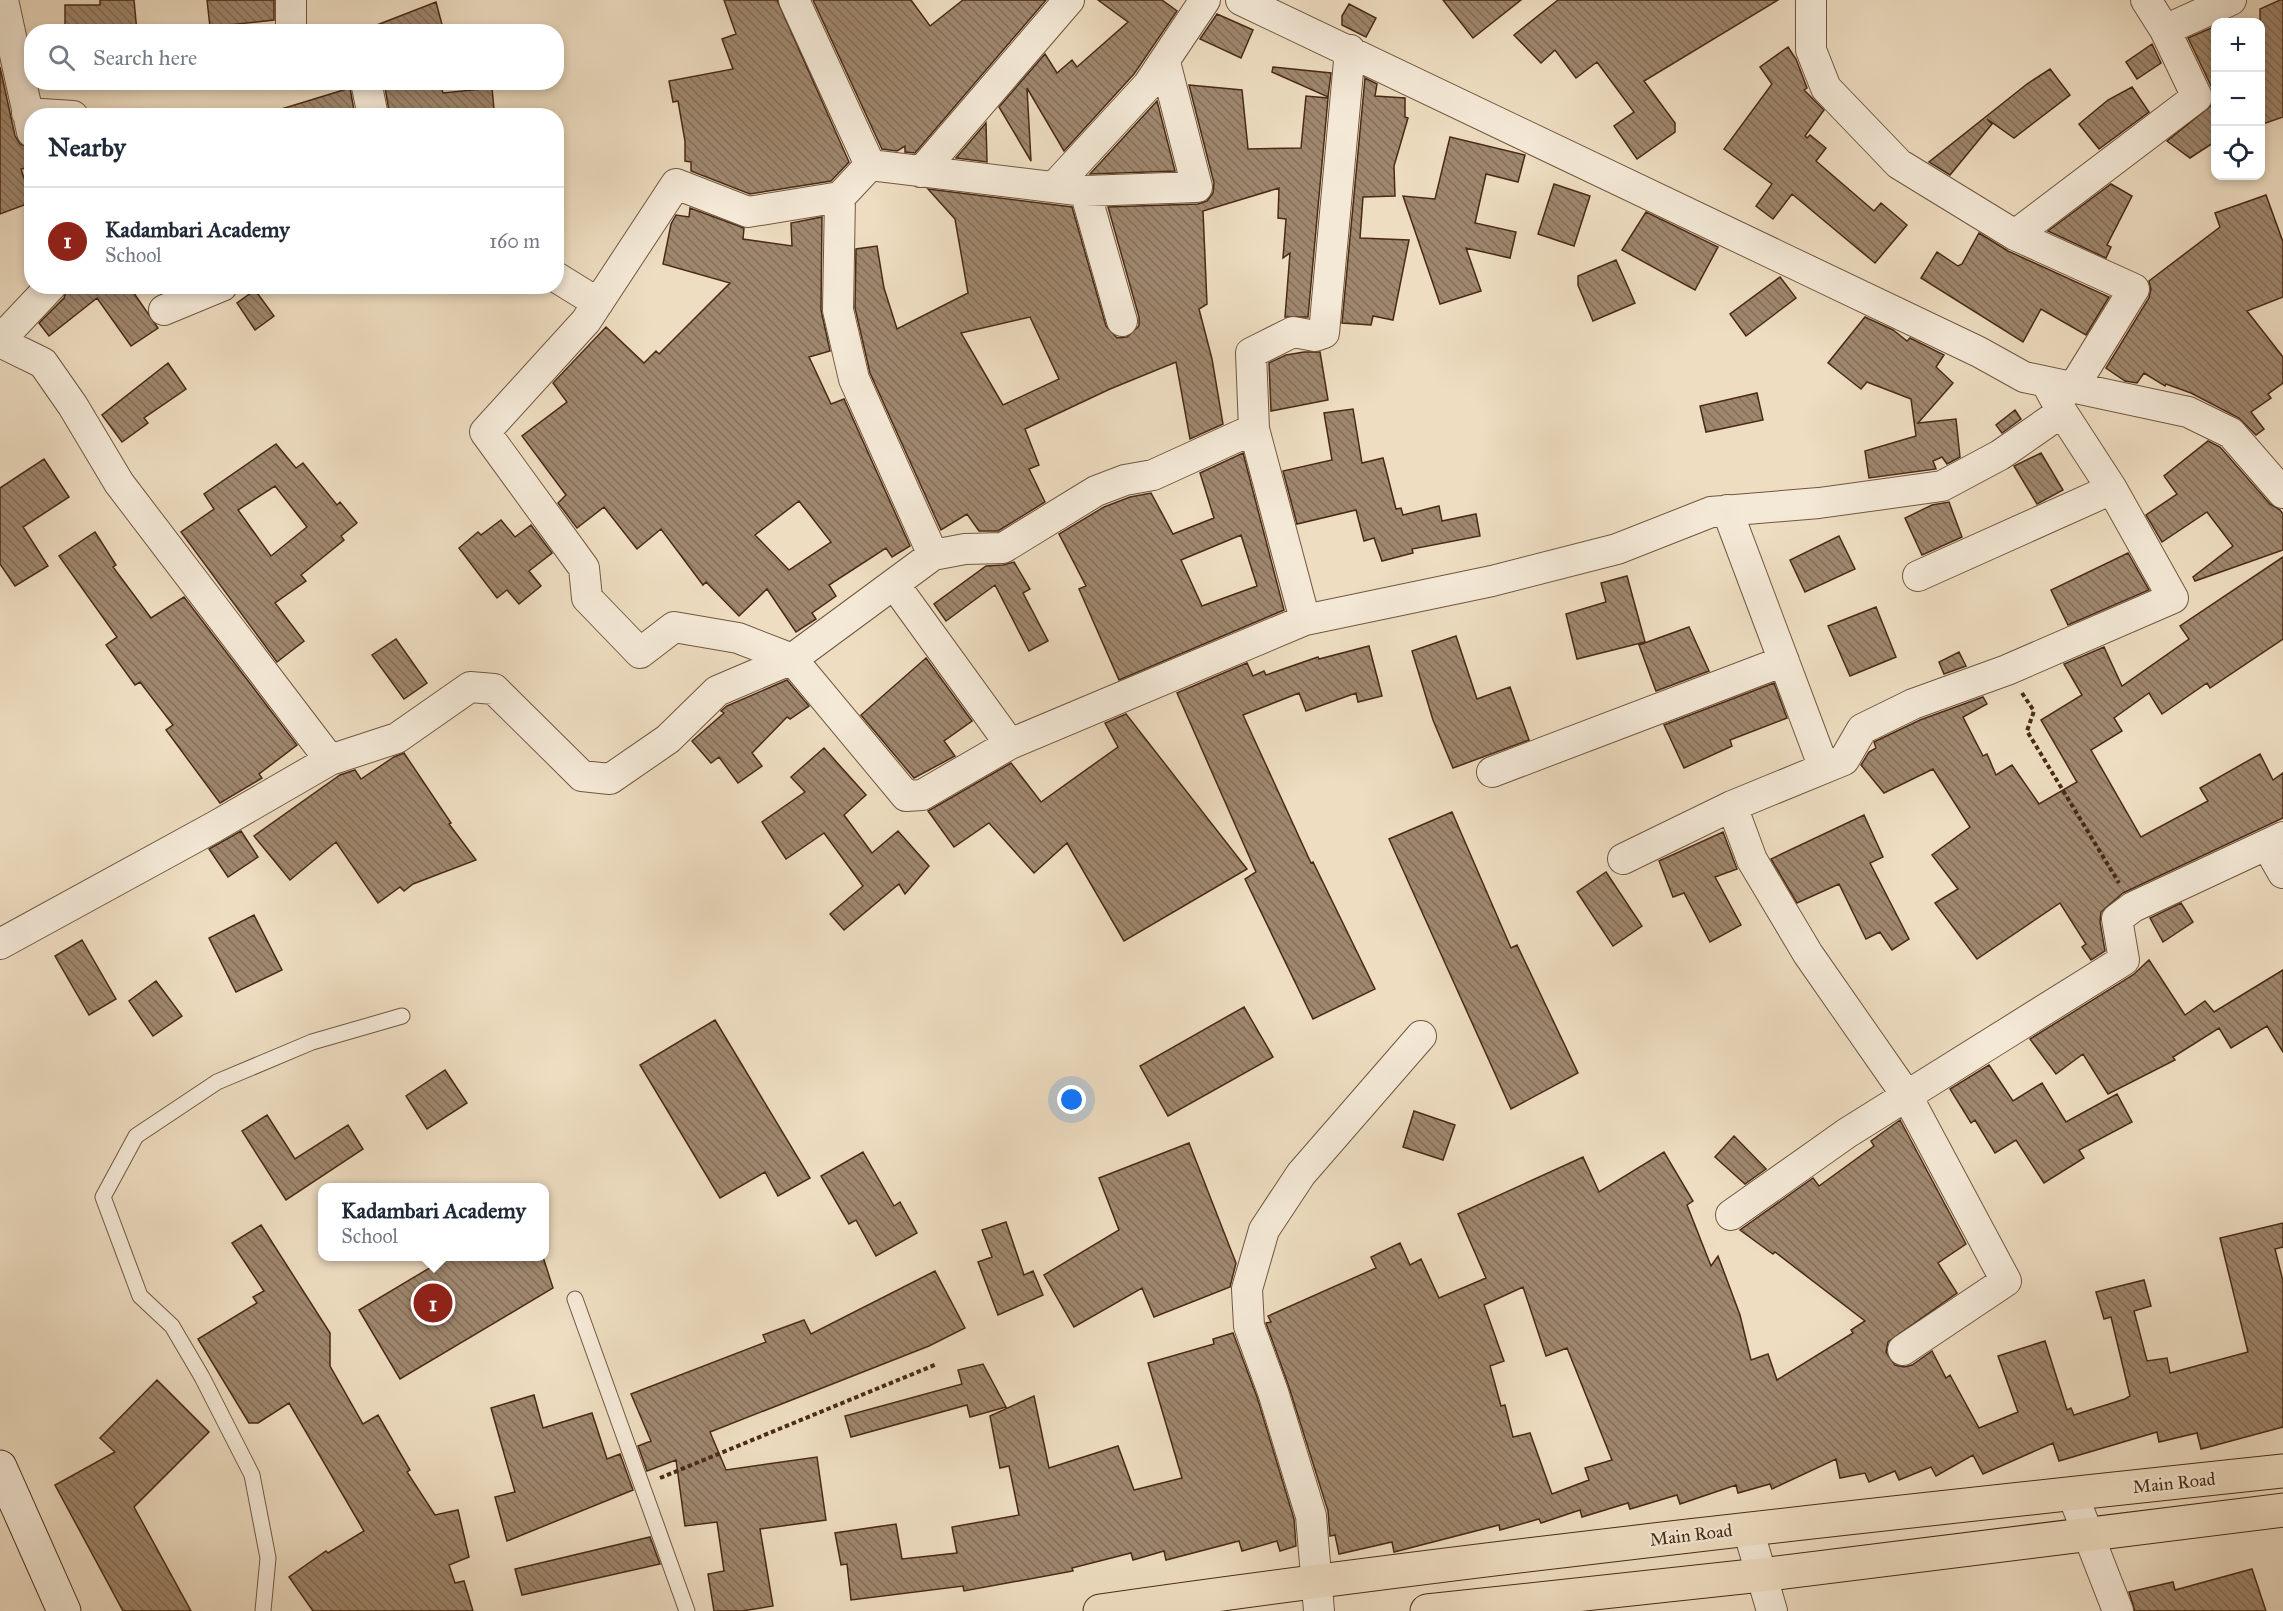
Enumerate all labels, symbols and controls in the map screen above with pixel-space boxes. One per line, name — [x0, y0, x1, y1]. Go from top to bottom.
map controls — [2211, 18, 2265, 180]
button: + — [2211, 18, 2265, 72]
search box — [24, 24, 564, 90]
icon: search — [45, 41, 78, 74]
text: Search here — [93, 44, 197, 71]
button: − — [2211, 72, 2265, 126]
button: locate — [2211, 126, 2265, 180]
text: Nearby — [48, 131, 126, 163]
text: Kadambari Academy — [105, 216, 289, 243]
text: 1 — [64, 229, 71, 253]
text: 160 m — [489, 229, 540, 253]
text: School — [105, 243, 162, 267]
your location — [1057, 1085, 1086, 1114]
popup — [318, 1183, 549, 1261]
text: Kadambari Academy — [341, 1197, 526, 1224]
text: School — [341, 1224, 398, 1248]
pin: 1 — [414, 1280, 452, 1326]
street label: Main Road — [2132, 1468, 2216, 1498]
street label: Main Road — [1648, 1519, 1734, 1551]

